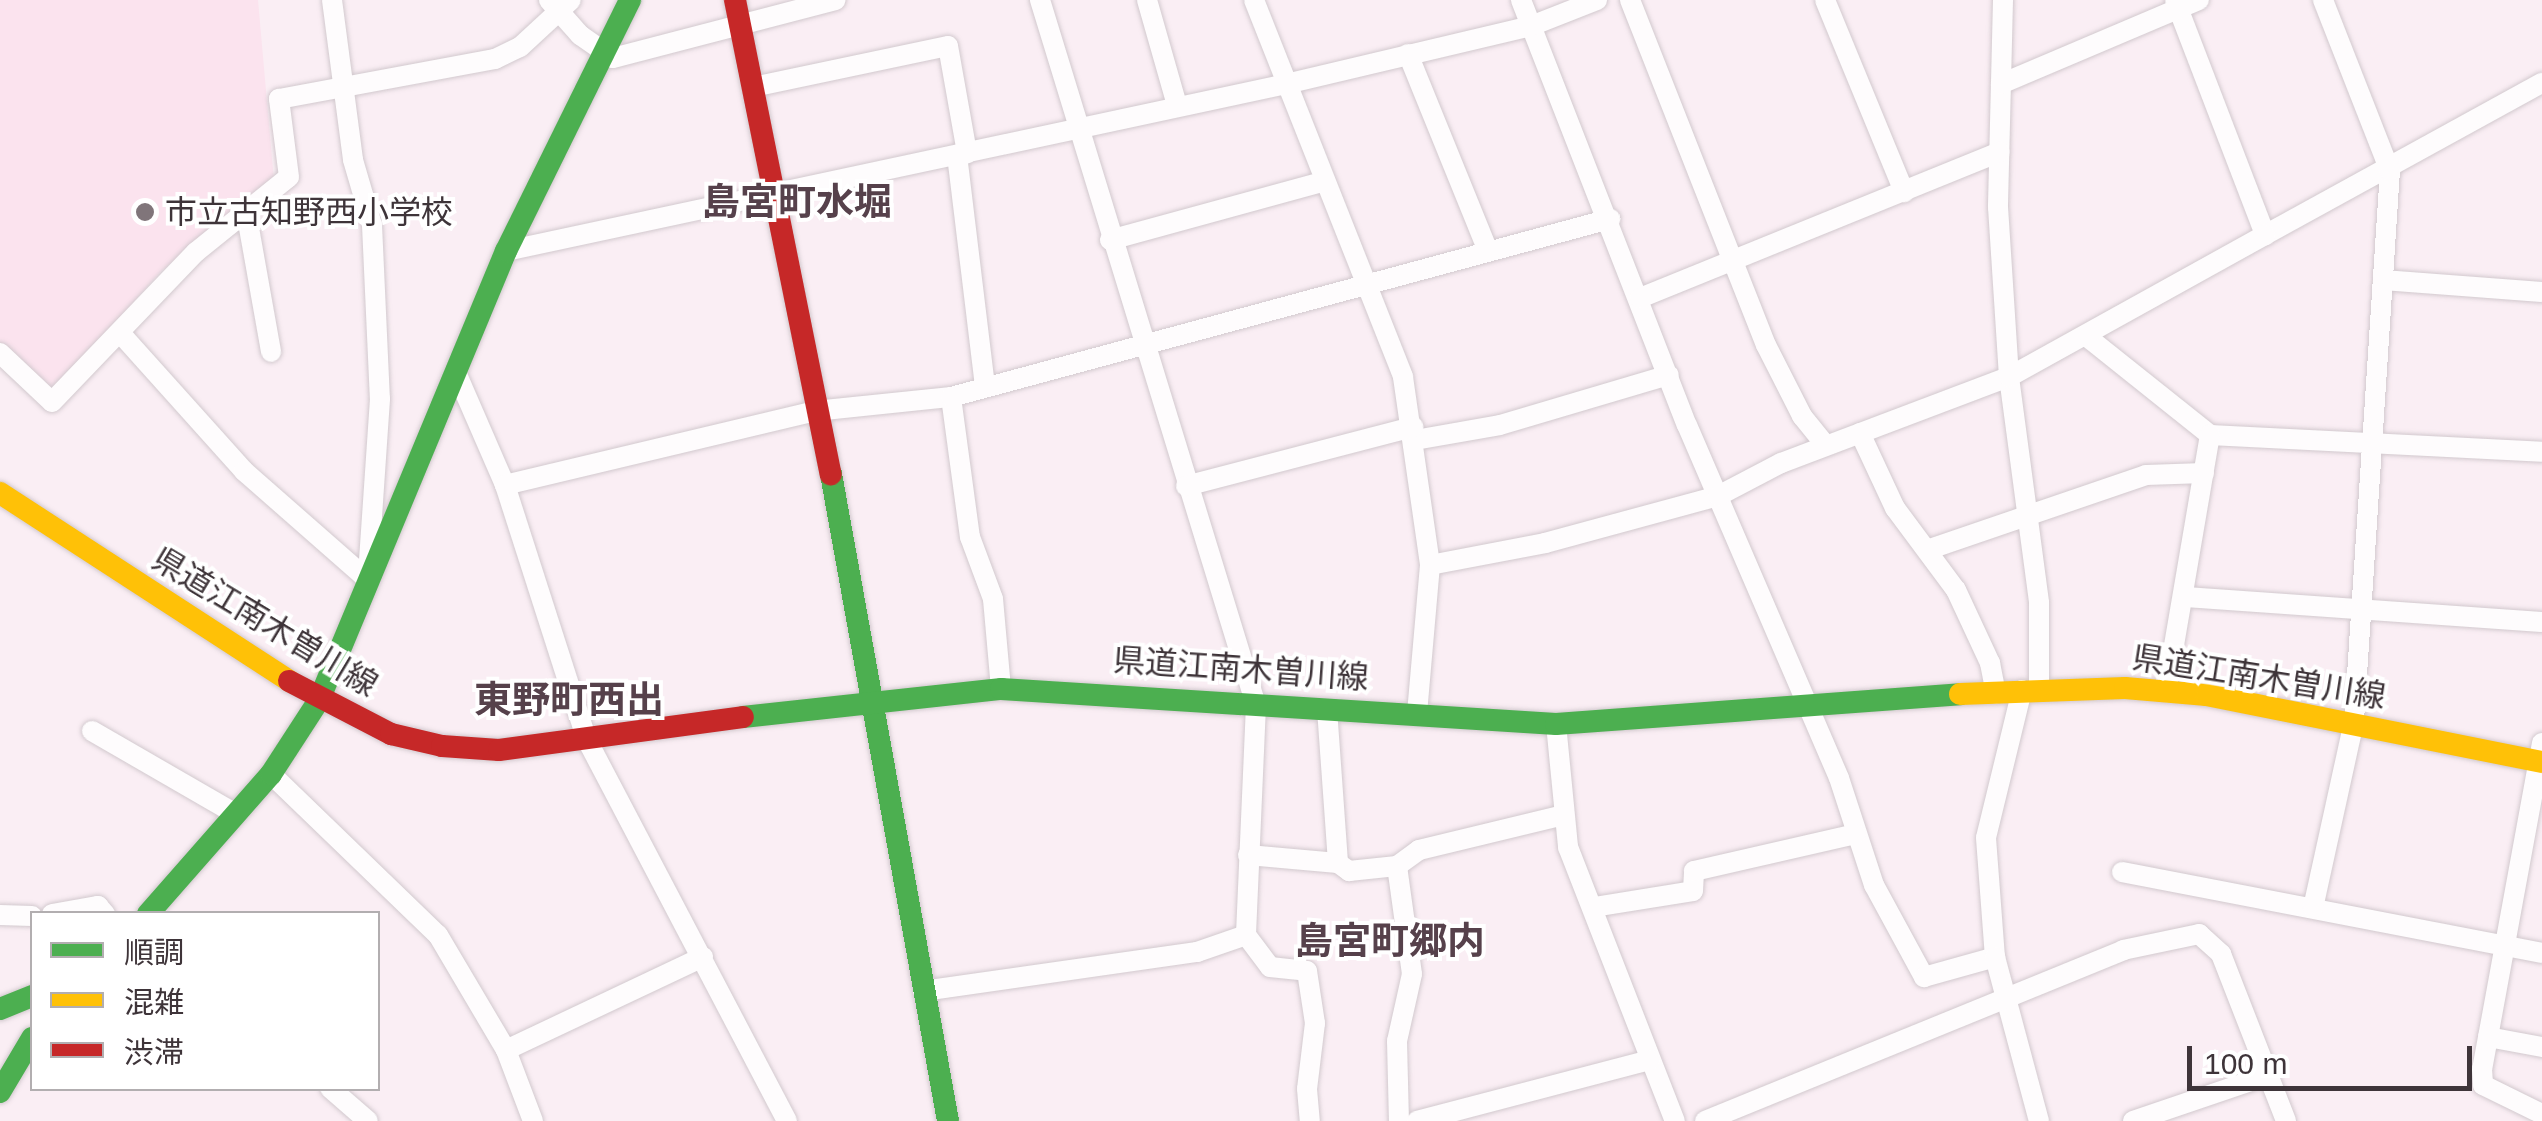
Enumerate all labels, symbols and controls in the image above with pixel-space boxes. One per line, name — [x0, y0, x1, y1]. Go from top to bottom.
district label: 島宮町水堀 — [702, 180, 892, 226]
place label: 市立古知野西小学校 — [165, 193, 453, 231]
marker: 市立古知野西小学校 — [134, 201, 156, 223]
street label: 県道江南木曽川線 — [145, 540, 385, 704]
street label: 県道江南木曽川線 — [2130, 638, 2388, 716]
street label: 県道江南木曽川線 — [1112, 641, 1370, 697]
district label: 東野町西出 — [474, 678, 664, 724]
legend — [30, 911, 380, 1091]
district label: 島宮町郷内 — [1295, 919, 1485, 965]
text: 順調 — [124, 936, 184, 969]
text: 混雑 — [124, 986, 184, 1019]
scale bar — [2192, 1026, 2477, 1088]
text: 渋滞 — [124, 1036, 184, 1069]
text: 100 m — [2204, 1047, 2287, 1080]

